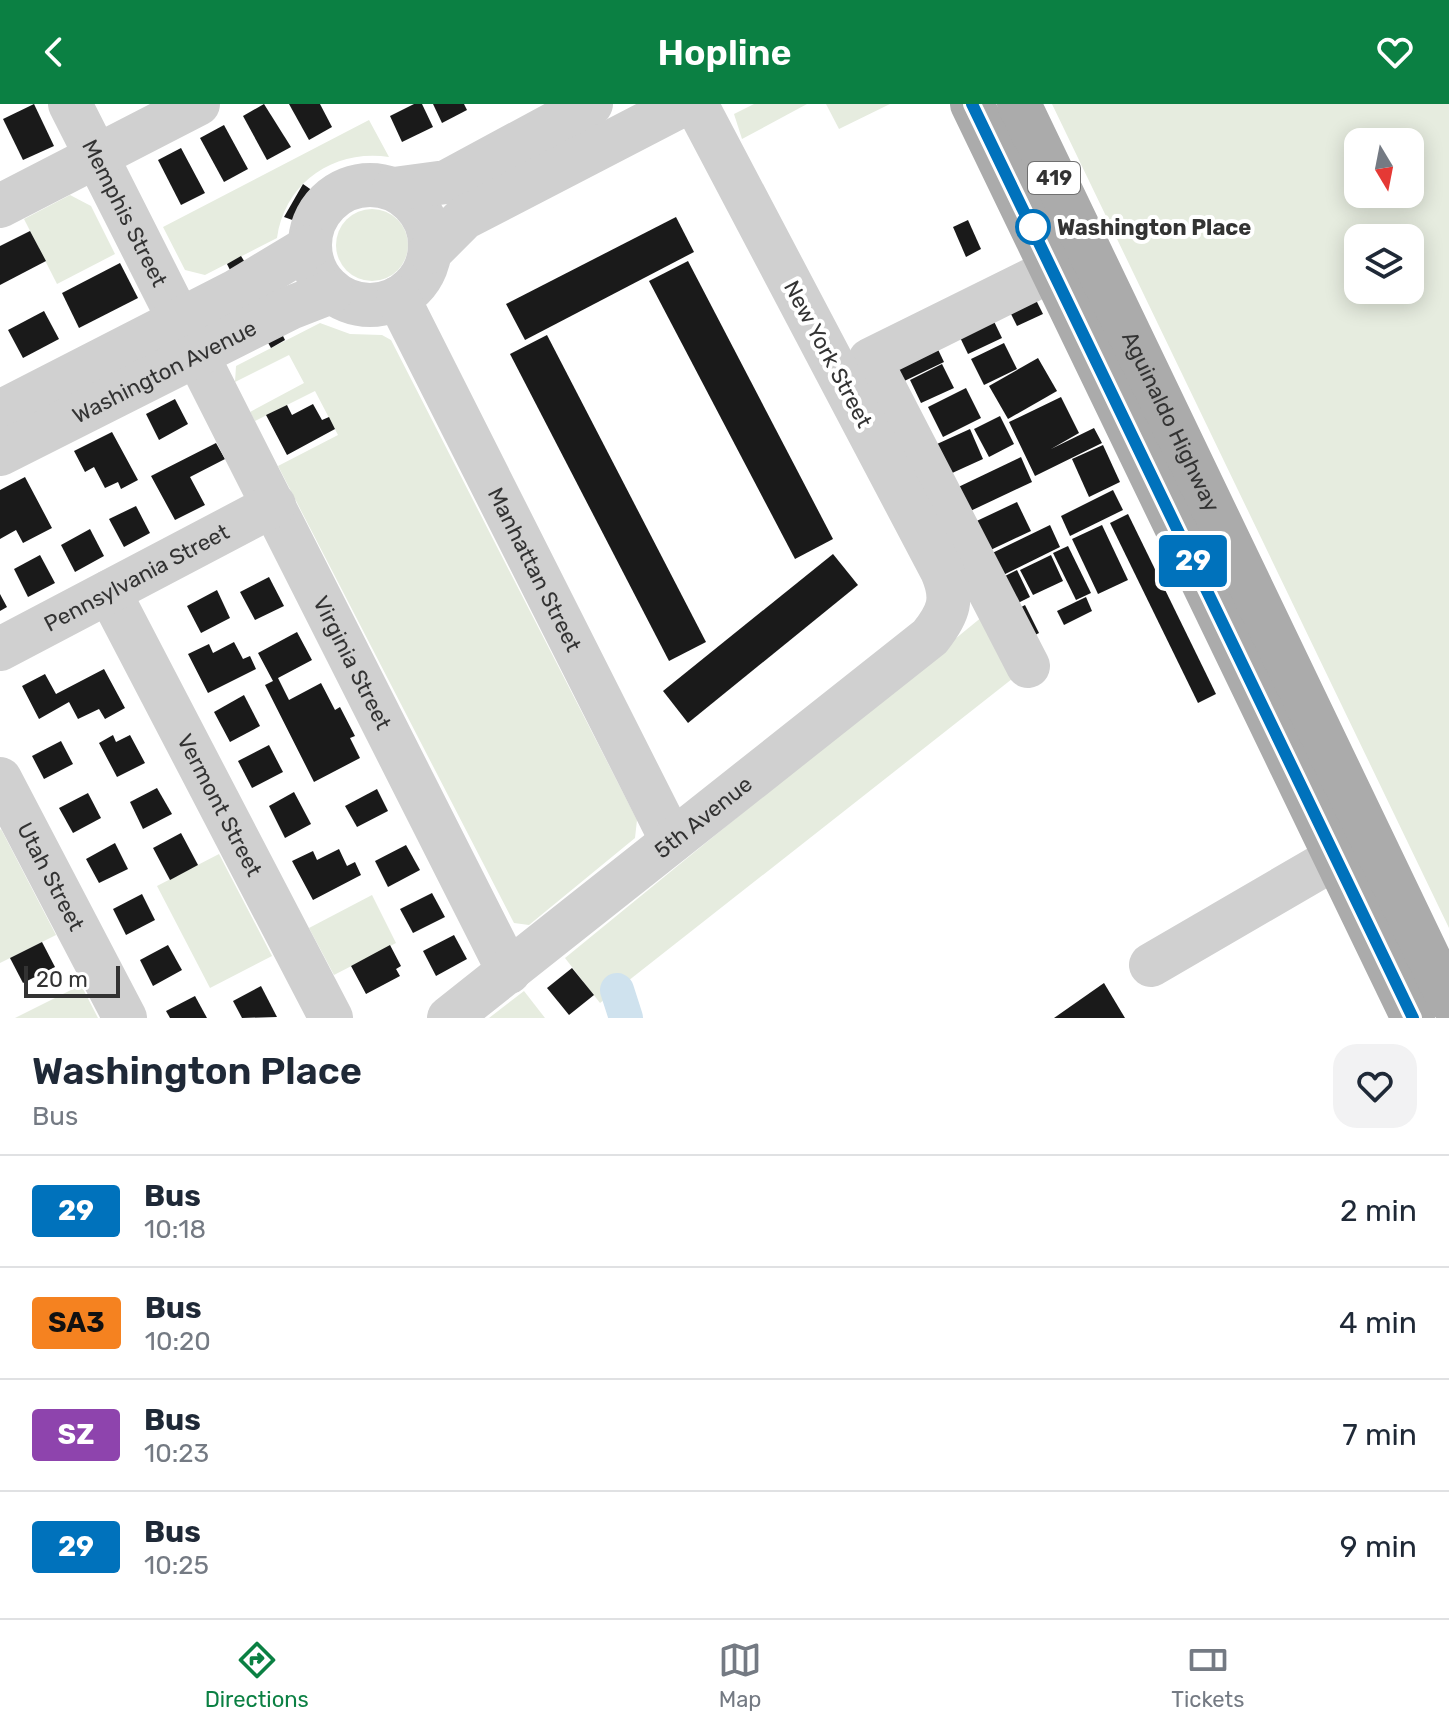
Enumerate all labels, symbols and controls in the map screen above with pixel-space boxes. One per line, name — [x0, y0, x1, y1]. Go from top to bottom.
icon: back — [32, 30, 76, 74]
icon: heart — [1373, 30, 1417, 74]
text: Hopline — [657, 31, 792, 74]
north arrow — [1344, 128, 1424, 208]
map controls — [1344, 128, 1424, 304]
street label: Memphis Street — [77, 135, 174, 291]
road number: 419 — [1028, 162, 1080, 194]
marker: Washington Place — [1016, 210, 1050, 244]
place label: Washington Place — [1057, 214, 1251, 241]
button: layers — [1344, 224, 1424, 304]
street label: New York Street — [778, 276, 878, 433]
street label: Washington Avenue — [68, 314, 261, 429]
street label: Aguinaldo Highway — [1116, 327, 1226, 516]
street label: Manhattan Street — [482, 483, 588, 656]
street label: Pennsylvania Street — [39, 518, 234, 637]
line badge: 29 — [1157, 535, 1229, 587]
text: 29 — [1175, 544, 1211, 577]
street label: Virginia Street — [308, 591, 398, 734]
street label: Vermont Street — [172, 729, 268, 881]
street label: 5th Avenue — [649, 770, 757, 864]
street label: Utah Street — [12, 818, 91, 936]
scale bar — [24, 962, 120, 998]
text: 20 m — [36, 966, 88, 993]
button: heart — [1333, 1044, 1417, 1128]
text: Washington Place — [32, 1048, 362, 1094]
text: Bus — [32, 1101, 78, 1132]
text: Bus — [144, 1178, 201, 1214]
text: 2 min — [1340, 1193, 1417, 1229]
text: 29 — [58, 1194, 94, 1227]
text: 10:18 — [144, 1214, 206, 1245]
text: Bus — [145, 1290, 202, 1326]
text: 4 min — [1339, 1305, 1417, 1341]
text: SA3 — [48, 1306, 105, 1339]
text: 10:20 — [145, 1326, 211, 1357]
text: Bus — [144, 1402, 201, 1438]
text: 7 min — [1342, 1417, 1417, 1453]
text: SZ — [58, 1418, 94, 1451]
text: 10:23 — [144, 1438, 209, 1469]
text: Bus — [144, 1514, 201, 1550]
text: 9 min — [1340, 1529, 1417, 1565]
text: 29 — [58, 1530, 94, 1563]
text: 10:25 — [144, 1550, 209, 1581]
tab: Directions — [205, 1638, 309, 1713]
tab: Map — [718, 1638, 762, 1713]
tab: Tickets — [1171, 1638, 1244, 1713]

